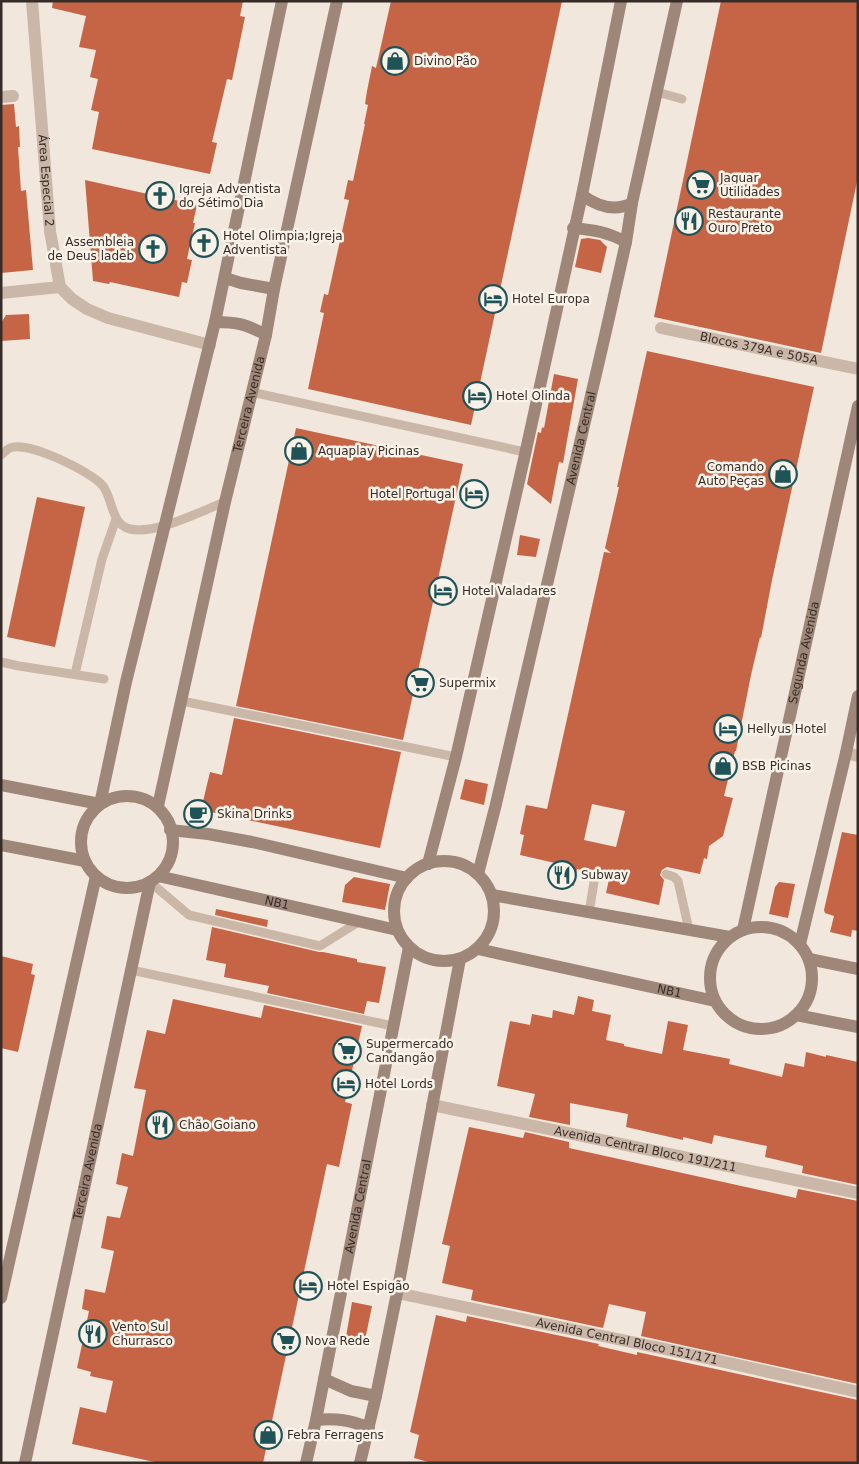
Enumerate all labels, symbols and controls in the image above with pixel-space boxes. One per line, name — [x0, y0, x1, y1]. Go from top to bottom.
shop icon: Divino Pão — [380, 46, 410, 76]
place label: Divino Pão — [414, 54, 477, 68]
street label: Área Especial 2 — [35, 134, 57, 227]
supermarket icon: Jaguar Utilidades — [686, 170, 716, 200]
place label: Jaguar Utilidades — [719, 171, 780, 199]
church icon: Igreja Adventista do Sétimo Dia — [145, 181, 175, 211]
place label: Igreja Adventista do Sétimo Dia — [179, 182, 281, 210]
restaurant icon: Restaurante Ouro Preto — [674, 206, 704, 236]
place label: Restaurante Ouro Preto — [708, 207, 781, 235]
church icon: Hotel Olimpia;Igreja Adventista — [189, 228, 219, 258]
place label: Hotel Olimpia;Igreja Adventista — [223, 229, 343, 257]
church icon: Assembleia de Deus ladeb — [138, 234, 168, 264]
place label: Assembleia de Deus ladeb — [48, 235, 134, 263]
hotel icon: Hotel Europa — [478, 284, 508, 314]
place label: Hotel Europa — [512, 292, 590, 306]
street label: Blocos 379A e 505A — [699, 329, 820, 368]
street label: Terceira Avenida — [230, 355, 268, 455]
hotel icon: Hotel Olinda — [462, 381, 492, 411]
place label: Hotel Olinda — [496, 389, 570, 403]
street label: Avenida Central — [563, 390, 599, 486]
shop icon: Aquaplay Picinas — [284, 436, 314, 466]
place label: Aquaplay Picinas — [318, 444, 419, 458]
shop icon: Comando Auto Peças — [768, 459, 798, 489]
place label: Comando Auto Peças — [698, 460, 764, 488]
hotel icon: Hotel Portugal — [459, 479, 489, 509]
place label: Hotel Portugal — [370, 487, 455, 501]
hotel icon: Hotel Valadares — [428, 576, 458, 606]
place label: Hotel Valadares — [462, 584, 556, 598]
street label: Segunda Avenida — [786, 600, 822, 705]
supermarket icon: Supermix — [405, 668, 435, 698]
place label: Supermix — [439, 676, 496, 690]
hotel icon: Hellyus Hotel — [713, 714, 743, 744]
place label: Hellyus Hotel — [747, 722, 827, 736]
shop icon: BSB Picinas — [708, 751, 738, 781]
place label: BSB Picinas — [742, 759, 811, 773]
cafe icon: Skina Drinks — [183, 799, 213, 829]
place label: Skina Drinks — [217, 807, 292, 821]
restaurant icon: Subway — [547, 860, 577, 890]
place label: Subway — [581, 868, 628, 882]
street label: NB1 — [263, 893, 291, 912]
street label: NB1 — [656, 982, 683, 1001]
supermarket icon: Supermercado Candangão — [332, 1036, 362, 1066]
place label: Supermercado Candangão — [366, 1037, 454, 1065]
hotel icon: Hotel Lords — [331, 1069, 361, 1099]
place label: Hotel Lords — [365, 1077, 433, 1091]
restaurant icon: Chão Goiano — [145, 1110, 175, 1140]
place label: Chão Goiano — [179, 1118, 256, 1132]
street label: Terceira Avenida — [70, 1122, 105, 1222]
street label: Avenida Central Bloco 191/211 — [553, 1123, 738, 1175]
street label: Avenida Central — [342, 1158, 374, 1254]
hotel icon: Hotel Espigão — [293, 1271, 323, 1301]
place label: Hotel Espigão — [327, 1279, 410, 1293]
street label: Avenida Central Bloco 151/171 — [535, 1315, 719, 1367]
restaurant icon: Vento Sul Churrasco — [78, 1319, 108, 1349]
place label: Vento Sul Churrasco — [112, 1320, 173, 1348]
supermarket icon: Nova Rede — [271, 1326, 301, 1356]
place label: Nova Rede — [305, 1334, 370, 1348]
shop icon: Febra Ferragens — [253, 1420, 283, 1450]
place label: Febra Ferragens — [287, 1428, 384, 1442]

